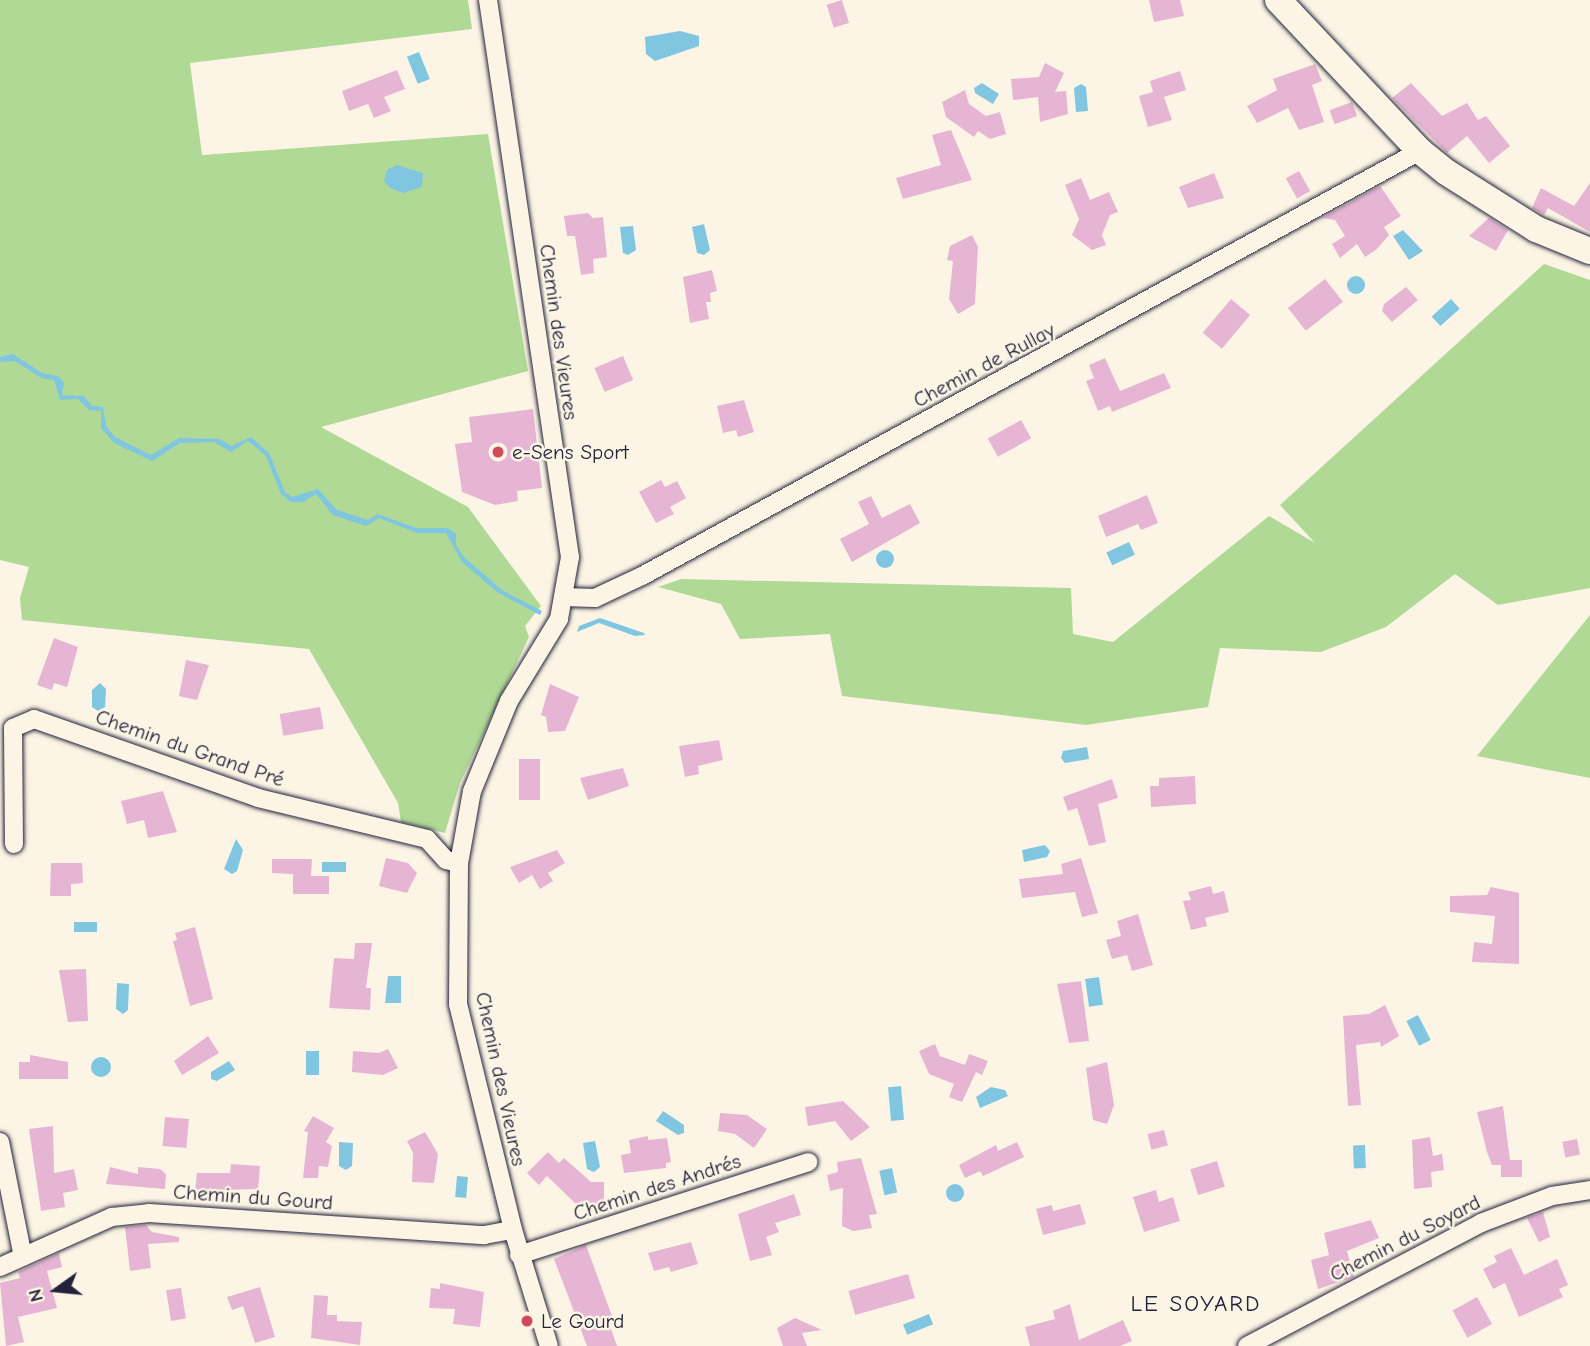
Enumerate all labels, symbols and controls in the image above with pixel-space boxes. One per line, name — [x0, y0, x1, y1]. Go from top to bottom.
street label: Chemin des Vieures — [534, 242, 584, 422]
street label: Chemin de Rullay — [909, 317, 1059, 413]
place label: e-Sens Sport — [512, 439, 629, 465]
marker: e-Sens Sport — [490, 444, 506, 460]
street label: Chemin du Grand Pré — [92, 704, 288, 792]
street label: Chemin des Vieures — [470, 990, 532, 1168]
street label: Chemin des Andrés — [570, 1148, 744, 1226]
street label: Chemin du Gourd — [172, 1179, 334, 1215]
street label: Chemin du Soyard — [1325, 1189, 1485, 1287]
north arrow — [21, 1255, 91, 1325]
text: N — [23, 1287, 48, 1304]
district label: LE SOYARD — [1132, 1290, 1260, 1318]
place label: Le Gourd — [541, 1308, 624, 1334]
marker: Le Gourd — [519, 1313, 535, 1329]

